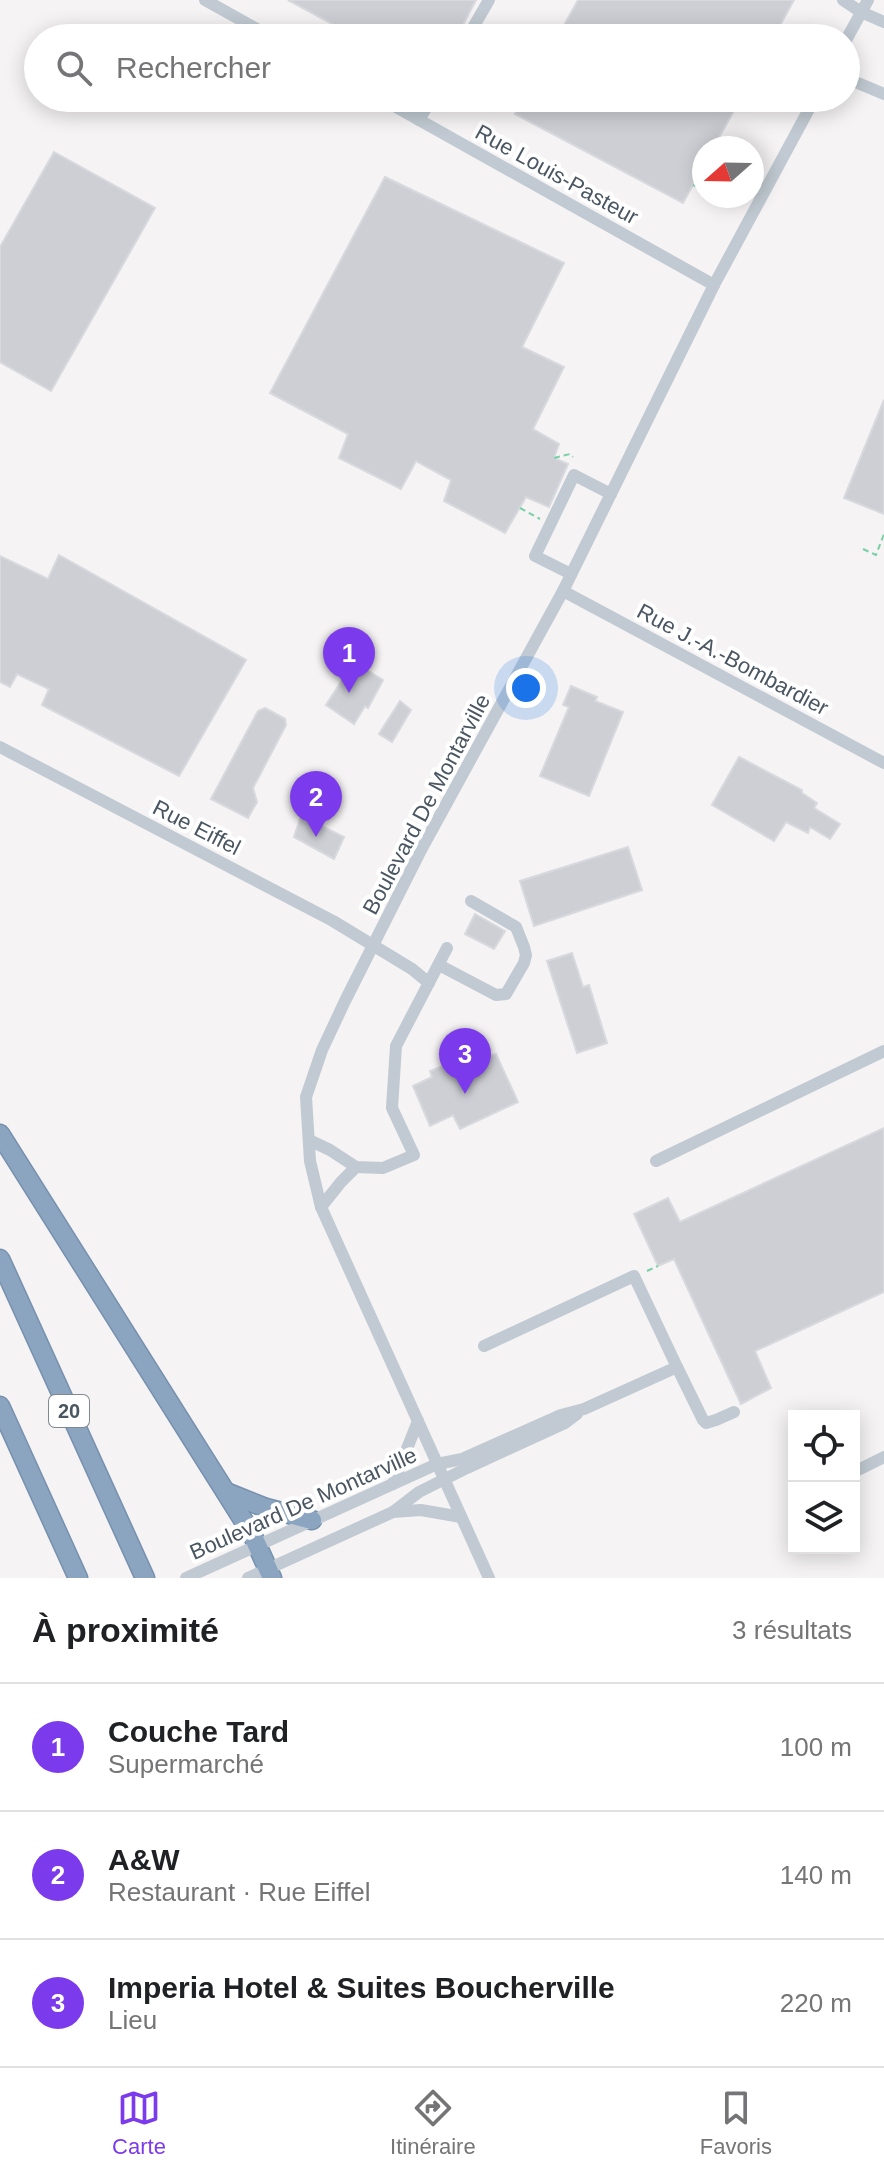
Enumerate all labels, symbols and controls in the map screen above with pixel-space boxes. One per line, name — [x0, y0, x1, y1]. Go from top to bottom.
search box — [24, 24, 860, 112]
icon: search — [52, 46, 96, 90]
text: Rechercher — [116, 51, 271, 84]
street label: Rue Louis-Pasteur — [471, 119, 643, 230]
north arrow — [692, 136, 764, 208]
street label: Rue J.-A.-Bombardier — [633, 598, 833, 720]
pin: 1 — [323, 627, 375, 693]
your location — [506, 668, 546, 708]
street label: Boulevard De Montarville — [358, 690, 495, 919]
pin: 2 — [290, 771, 342, 837]
street label: Rue Eiffel — [149, 795, 245, 860]
pin: 3 — [439, 1028, 491, 1094]
road number: 20 — [49, 1395, 89, 1427]
map controls — [788, 1410, 860, 1554]
button: locate — [788, 1410, 860, 1482]
street label: Boulevard De Montarville — [186, 1442, 421, 1565]
button: layers — [788, 1482, 860, 1554]
text: À proximité — [32, 1611, 219, 1649]
text: 3 résultats — [732, 1615, 852, 1645]
text: Couche Tard — [108, 1715, 289, 1748]
text: 1 — [51, 1732, 65, 1762]
text: 100 m — [780, 1732, 852, 1762]
text: Supermarché — [108, 1749, 264, 1779]
text: A&W — [108, 1843, 180, 1876]
text: 2 — [51, 1860, 65, 1890]
text: 140 m — [780, 1860, 852, 1890]
text: Restaurant · Rue Eiffel — [108, 1877, 371, 1907]
text: Imperia Hotel & Suites Boucherville — [108, 1971, 615, 2004]
text: 3 — [51, 1988, 65, 2018]
text: 220 m — [780, 1988, 852, 2018]
text: Lieu — [108, 2005, 157, 2035]
tab: Carte — [112, 2086, 166, 2160]
tab: Itinéraire — [390, 2086, 476, 2160]
tab: Favoris — [700, 2086, 772, 2160]

